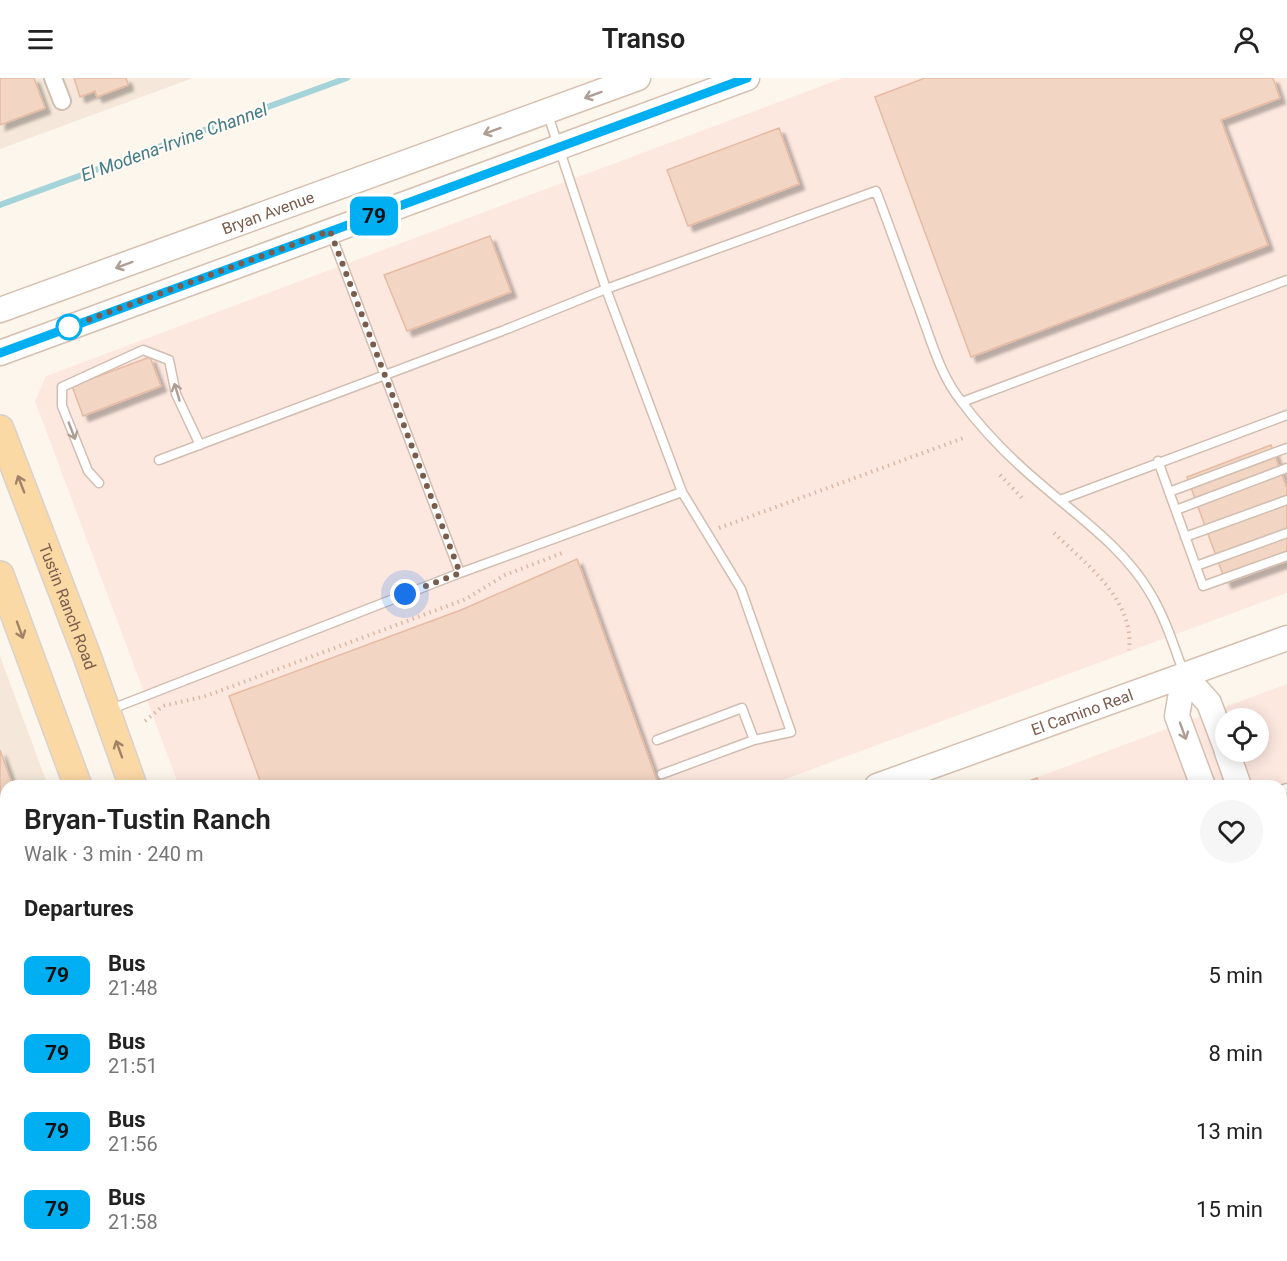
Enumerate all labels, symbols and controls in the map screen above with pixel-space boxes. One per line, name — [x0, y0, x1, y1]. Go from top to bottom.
icon: menu — [24, 23, 57, 56]
text: Transo — [602, 23, 685, 55]
icon: person — [1230, 23, 1263, 56]
one-way arrow — [584, 90, 603, 101]
water label: El Modena-Irvine Channel — [78, 98, 271, 186]
one-way arrow — [483, 127, 502, 138]
street label: Bryan Avenue — [219, 187, 317, 238]
line badge: 79 — [347, 196, 401, 236]
text: 79 — [362, 204, 386, 228]
one-way arrow — [115, 261, 134, 272]
unlabelled marker — [56, 314, 82, 340]
one-way arrow — [171, 382, 182, 401]
one-way arrow — [67, 421, 78, 440]
one-way arrow — [14, 475, 25, 493]
street label: Tustin Ranch Road — [35, 541, 100, 672]
your location — [390, 579, 420, 609]
one-way arrow — [16, 620, 27, 639]
street label: El Camino Real — [1029, 685, 1136, 739]
map controls — [1215, 708, 1269, 762]
button: locate — [1215, 708, 1269, 762]
one-way arrow — [1178, 722, 1189, 740]
one-way arrow — [113, 740, 124, 759]
button: heart — [1200, 800, 1263, 863]
text: Bryan-Tustin Ranch — [24, 803, 271, 836]
text: Walk · 3 min · 240 m — [24, 842, 203, 866]
text: Departures — [24, 896, 134, 921]
text: Bus — [108, 951, 146, 976]
text: 79 — [45, 963, 69, 987]
text: 5 min — [1208, 963, 1263, 988]
text: 21:48 — [108, 976, 158, 1000]
text: Bus — [108, 1029, 146, 1054]
text: 79 — [45, 1041, 69, 1065]
text: 8 min — [1208, 1041, 1263, 1066]
text: 21:51 — [108, 1054, 158, 1078]
text: Bus — [108, 1107, 146, 1132]
text: 79 — [45, 1119, 69, 1143]
text: 13 min — [1196, 1119, 1263, 1144]
text: 21:56 — [108, 1132, 158, 1156]
text: Bus — [108, 1185, 146, 1210]
text: 79 — [45, 1197, 69, 1221]
text: 15 min — [1196, 1197, 1263, 1222]
text: 21:58 — [108, 1210, 158, 1234]

